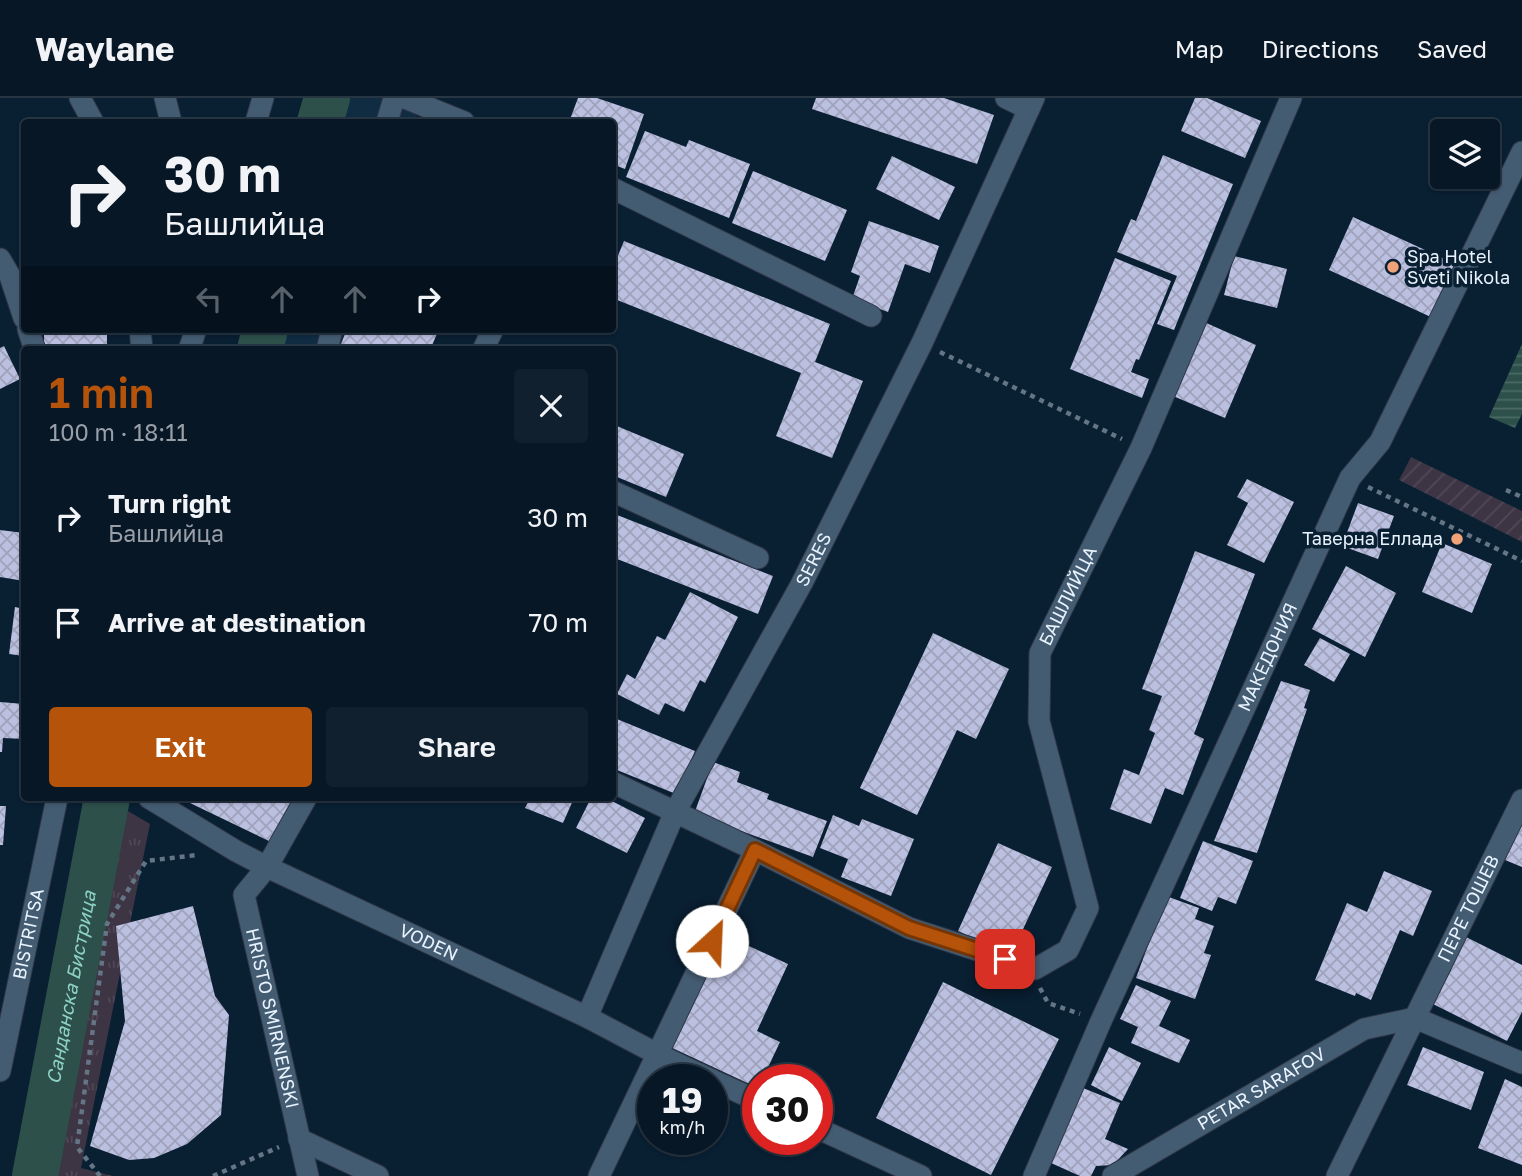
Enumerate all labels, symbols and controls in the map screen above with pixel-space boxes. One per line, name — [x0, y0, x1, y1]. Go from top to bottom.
text: Waylane — [35, 29, 174, 68]
text: Map — [1175, 34, 1224, 63]
text: Directions — [1262, 34, 1379, 63]
text: Saved — [1417, 34, 1487, 63]
map controls — [1430, 119, 1500, 189]
button: layers — [1430, 119, 1500, 189]
text: 30 m — [164, 144, 281, 203]
icon: right — [49, 147, 140, 238]
text: Башлийца — [164, 204, 325, 242]
place label: Spa Hotel Sveti Nikola — [1407, 245, 1510, 288]
marker: Spa Hotel Sveti Nikola — [1385, 259, 1401, 275]
icon: left — [190, 280, 228, 318]
icon: ahead — [263, 280, 301, 318]
icon: ahead — [336, 280, 374, 318]
icon: right — [409, 280, 447, 318]
text: 1 min — [49, 367, 154, 417]
button: close — [514, 369, 588, 443]
text: 100 m · 18:11 — [49, 418, 188, 446]
text: Turn right — [108, 488, 231, 519]
icon: right — [49, 499, 87, 537]
text: 30 m — [527, 502, 588, 533]
text: Башлийца — [108, 519, 224, 547]
place label: Таверна Еллада — [1302, 527, 1443, 549]
street label: SERES — [790, 529, 835, 590]
marker: Таверна Еллада — [1449, 531, 1465, 547]
street label: БАШЛИЙЦА — [1034, 542, 1101, 649]
street label: МАКЕДОНИЯ — [1232, 599, 1301, 715]
icon: arrive — [49, 604, 87, 642]
text: Arrive at destination — [108, 607, 366, 638]
text: 70 m — [529, 607, 588, 638]
button: Exit — [49, 707, 312, 787]
button: Share — [326, 707, 588, 787]
street label: ПЕРЕ ТОШЕВ — [1432, 851, 1503, 965]
street label: BISTRITSA — [7, 886, 48, 981]
water label: Санданска Бистрица — [41, 888, 100, 1086]
position arrow — [675, 904, 749, 978]
street label: VODEN — [396, 919, 462, 965]
street label: HRISTO SMIRNENSKI — [242, 926, 304, 1110]
pin — [975, 929, 1035, 989]
icon: arrive — [986, 940, 1024, 978]
street label: PETAR SARAFOV — [1193, 1042, 1329, 1134]
speed limit sign: 30 — [742, 1064, 833, 1155]
text: 19 — [662, 1079, 703, 1121]
text: km/h — [660, 1116, 705, 1138]

